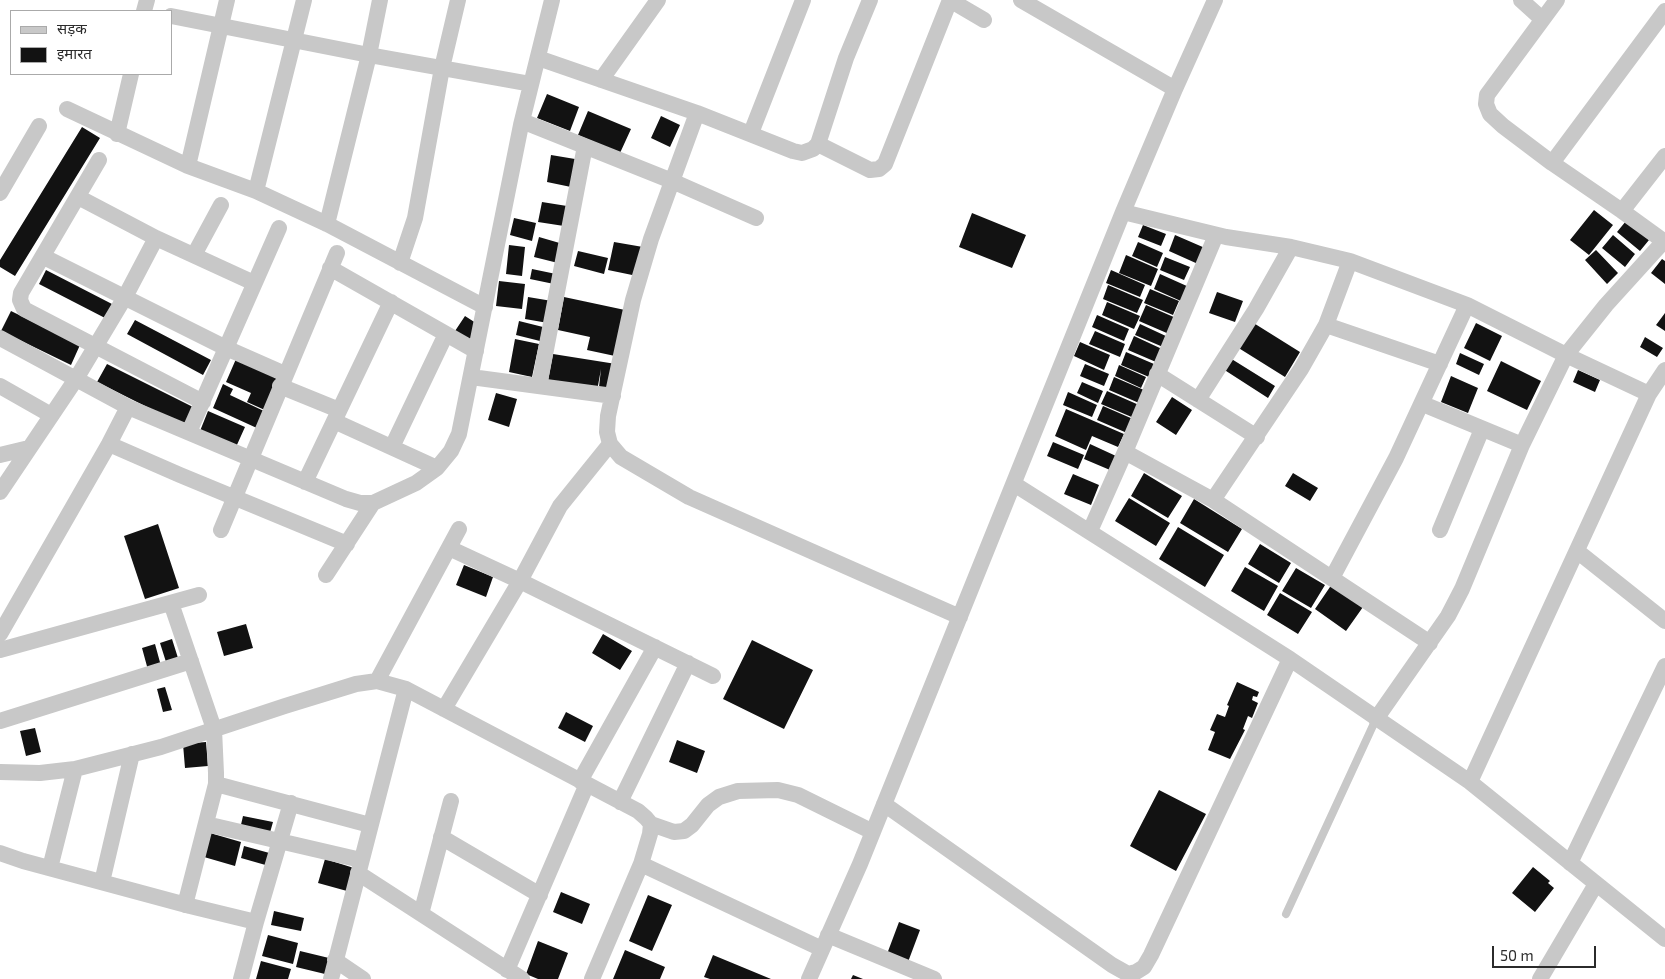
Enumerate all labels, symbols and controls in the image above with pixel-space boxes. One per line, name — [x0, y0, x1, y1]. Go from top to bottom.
legend — [10, 10, 172, 75]
text: सड़क — [57, 19, 87, 37]
text: इमारत — [57, 44, 92, 62]
scale bar — [1495, 936, 1599, 968]
text: 50 m — [1500, 946, 1534, 964]

